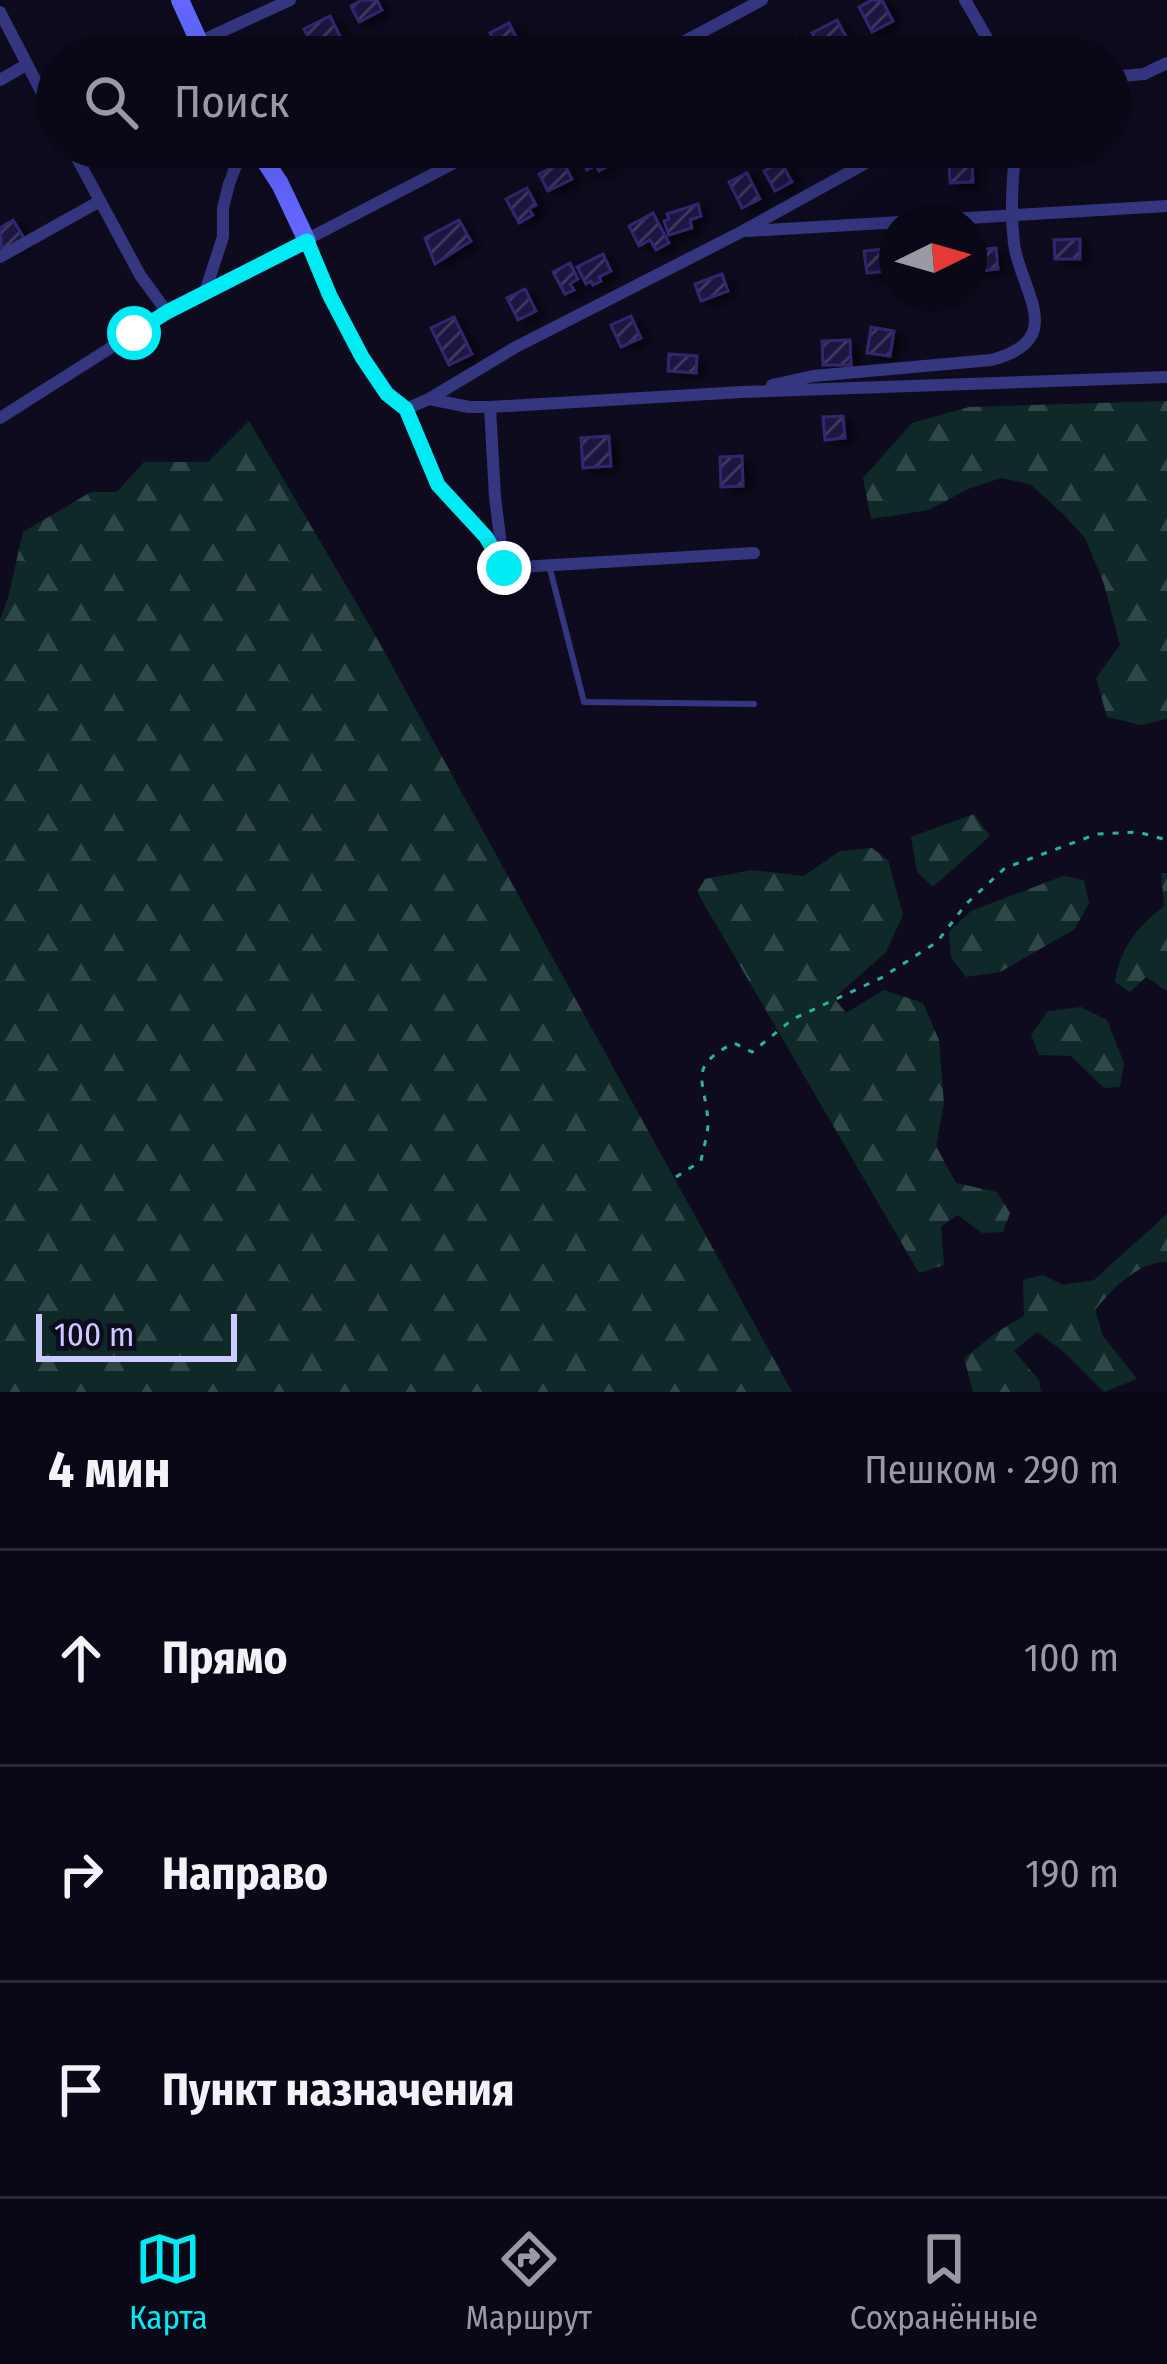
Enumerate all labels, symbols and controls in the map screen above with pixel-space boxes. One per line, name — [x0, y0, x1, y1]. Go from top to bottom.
search box — [36, 36, 1131, 168]
icon: search — [78, 69, 144, 135]
text: Поиск — [174, 75, 289, 129]
north arrow — [879, 204, 987, 312]
route start — [107, 306, 161, 360]
route end — [477, 541, 531, 595]
scale bar — [36, 1308, 237, 1361]
text: 100 m — [54, 1315, 134, 1355]
text: 4 мин — [48, 1439, 171, 1501]
text: Пешком · 290 m — [864, 1447, 1119, 1493]
icon: ahead — [48, 1625, 114, 1691]
text: Прямо — [162, 1631, 287, 1685]
text: 100 m — [1024, 1635, 1119, 1681]
icon: right — [48, 1841, 114, 1907]
text: Направо — [162, 1847, 328, 1901]
text: 190 m — [1025, 1851, 1119, 1897]
icon: arrive — [48, 2057, 114, 2123]
text: Пункт назначения — [162, 2063, 515, 2117]
tab: Карта — [129, 2226, 208, 2338]
tab: Маршрут — [466, 2226, 592, 2338]
tab: Сохранённые — [850, 2226, 1038, 2338]

